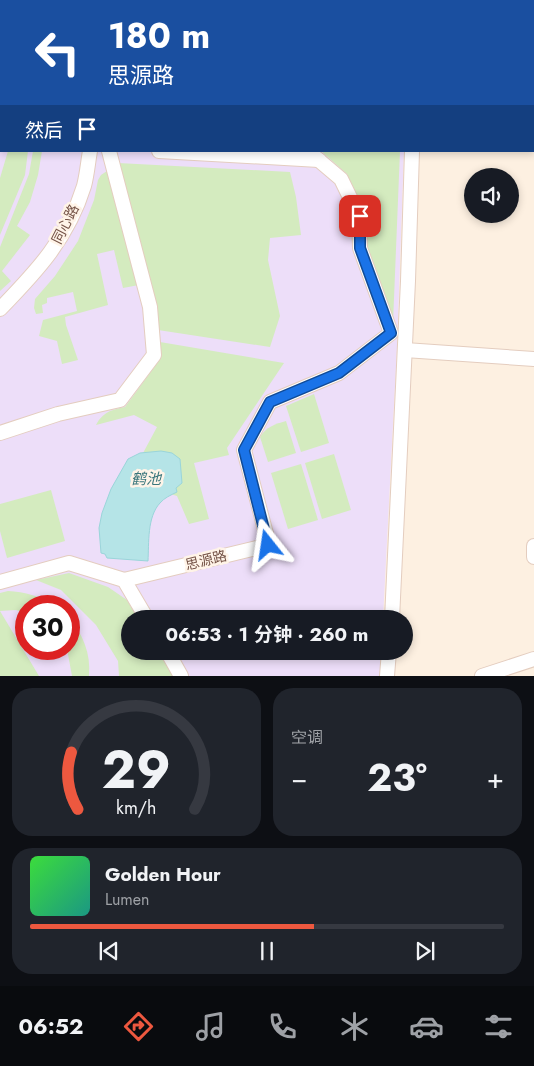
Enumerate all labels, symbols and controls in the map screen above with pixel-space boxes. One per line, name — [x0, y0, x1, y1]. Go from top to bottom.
text: 180 m — [108, 11, 210, 61]
icon: left — [25, 20, 90, 85]
text: 思源路 — [108, 59, 174, 91]
icon: arrive — [73, 115, 101, 143]
text: 然后 — [25, 117, 63, 144]
map controls — [464, 168, 519, 223]
button: sound — [464, 168, 519, 223]
pin — [339, 195, 381, 237]
street label: 同心路 — [47, 201, 83, 247]
icon: arrive — [346, 202, 374, 230]
water label: 鹤池 — [131, 468, 163, 490]
position arrow — [241, 518, 293, 570]
street label: 思源路 — [183, 545, 229, 575]
speed limit sign: 30 — [15, 595, 80, 660]
text: 06:53 · 1 分钟 · 260 m — [166, 621, 368, 648]
text: 空调 — [291, 726, 323, 749]
text: 29 — [102, 732, 171, 808]
text: 23° — [367, 750, 427, 805]
text: − — [291, 758, 308, 799]
text: + — [487, 758, 504, 799]
text: km/h — [116, 795, 157, 821]
text: Golden Hour — [105, 861, 221, 888]
text: Lumen — [105, 888, 149, 911]
icon: previous — [95, 937, 123, 965]
icon: pause — [253, 937, 281, 965]
icon: next — [411, 937, 439, 965]
icon: directions — [121, 1009, 156, 1044]
icon: music — [193, 1009, 228, 1044]
icon: phone — [265, 1009, 300, 1044]
icon: climate — [337, 1009, 372, 1044]
icon: car — [409, 1009, 444, 1044]
icon: filters — [481, 1009, 516, 1044]
text: 06:52 — [19, 1010, 84, 1042]

